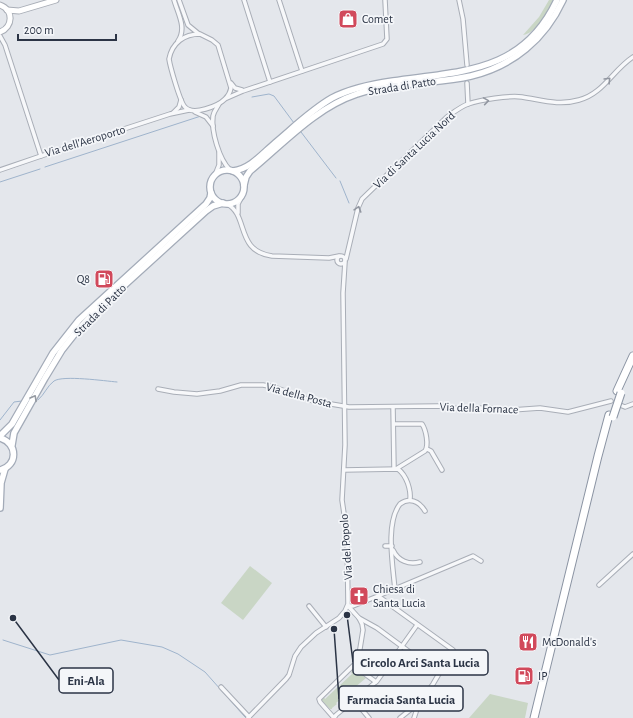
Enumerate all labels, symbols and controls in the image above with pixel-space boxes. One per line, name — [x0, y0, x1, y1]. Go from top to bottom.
shop icon: Comet — [337, 8, 359, 30]
place label: Comet — [362, 13, 393, 25]
scale bar — [18, 16, 116, 42]
text: 200 m — [24, 24, 54, 36]
street label: Strada di Patto — [367, 75, 437, 97]
one-way arrow — [603, 77, 611, 85]
one-way arrow — [483, 97, 489, 106]
street label: Via di Santa Lucia Nord — [371, 109, 457, 191]
street label: Via dell'Aeroporto — [43, 123, 127, 159]
one-way arrow — [353, 205, 362, 212]
fuel station icon: Q8 — [93, 268, 115, 290]
place label: Q8 — [77, 273, 90, 286]
street label: Strada di Patto — [72, 281, 129, 338]
street label: Via della Posta — [265, 380, 334, 410]
one-way arrow — [29, 395, 36, 402]
street label: Via della Fornace — [439, 401, 519, 415]
street label: Via del Popolo — [338, 513, 354, 581]
place label: Chiesa di Santa Lucia — [373, 583, 426, 609]
church icon: Chiesa di Santa Lucia — [348, 585, 370, 607]
restaurant icon: McDonald's — [517, 631, 539, 653]
place label: McDonald's — [542, 636, 596, 648]
callout: Circolo Arci Santa Lucia — [353, 650, 488, 675]
text: Circolo Arci Santa Lucia — [360, 657, 480, 670]
fuel station icon: IP — [513, 665, 535, 687]
callout: Eni-Ala — [59, 668, 113, 693]
place label: IP — [538, 670, 547, 682]
text: Eni-Ala — [67, 675, 105, 688]
callout: Farmacia Santa Lucia — [339, 686, 463, 711]
text: Farmacia Santa Lucia — [347, 694, 455, 707]

